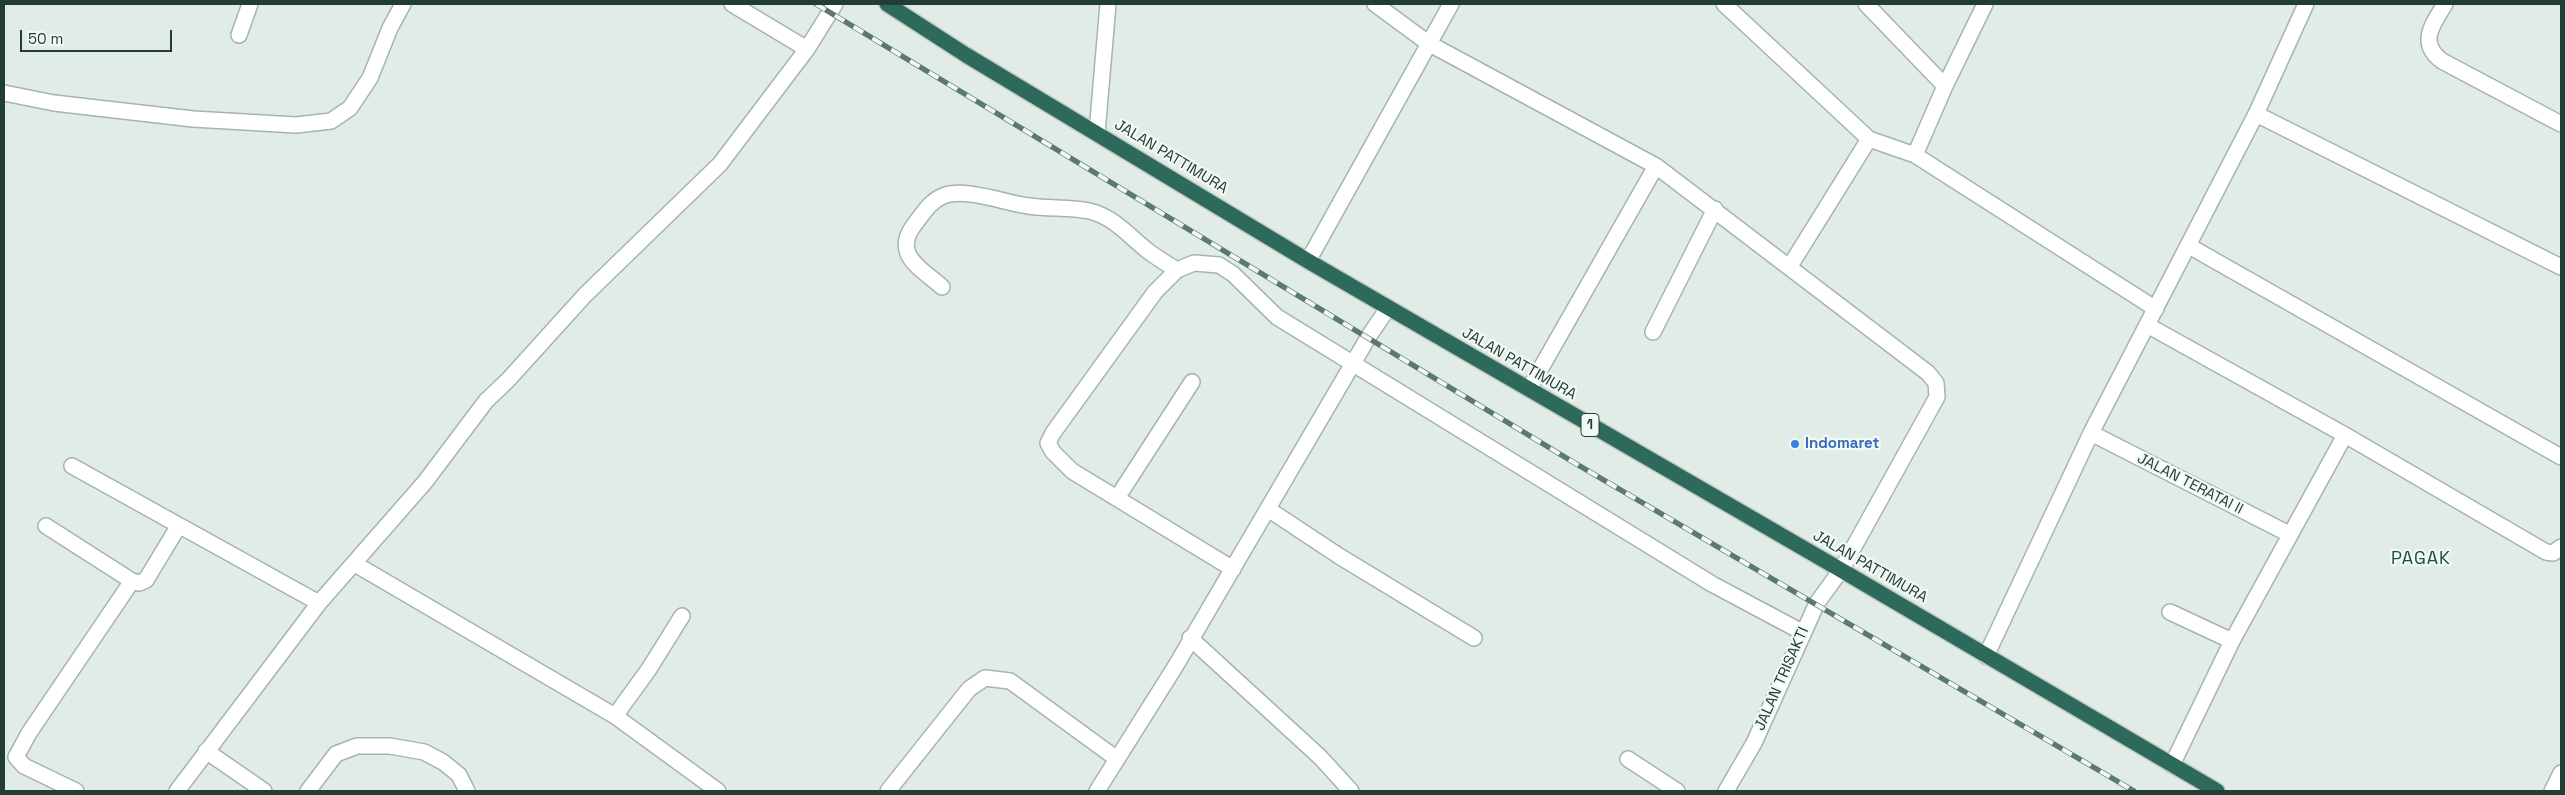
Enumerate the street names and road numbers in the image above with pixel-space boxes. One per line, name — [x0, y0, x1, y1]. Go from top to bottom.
street label: JALAN PATTIMURA — [1111, 116, 1231, 198]
street label: JALAN PATTIMURA — [1459, 324, 1579, 404]
road number: 1 — [1581, 414, 1599, 436]
street label: JALAN TERATAI II — [2134, 450, 2246, 518]
street label: JALAN PATTIMURA — [1810, 527, 1930, 607]
street label: JALAN TRISAKTI — [1751, 624, 1813, 734]

